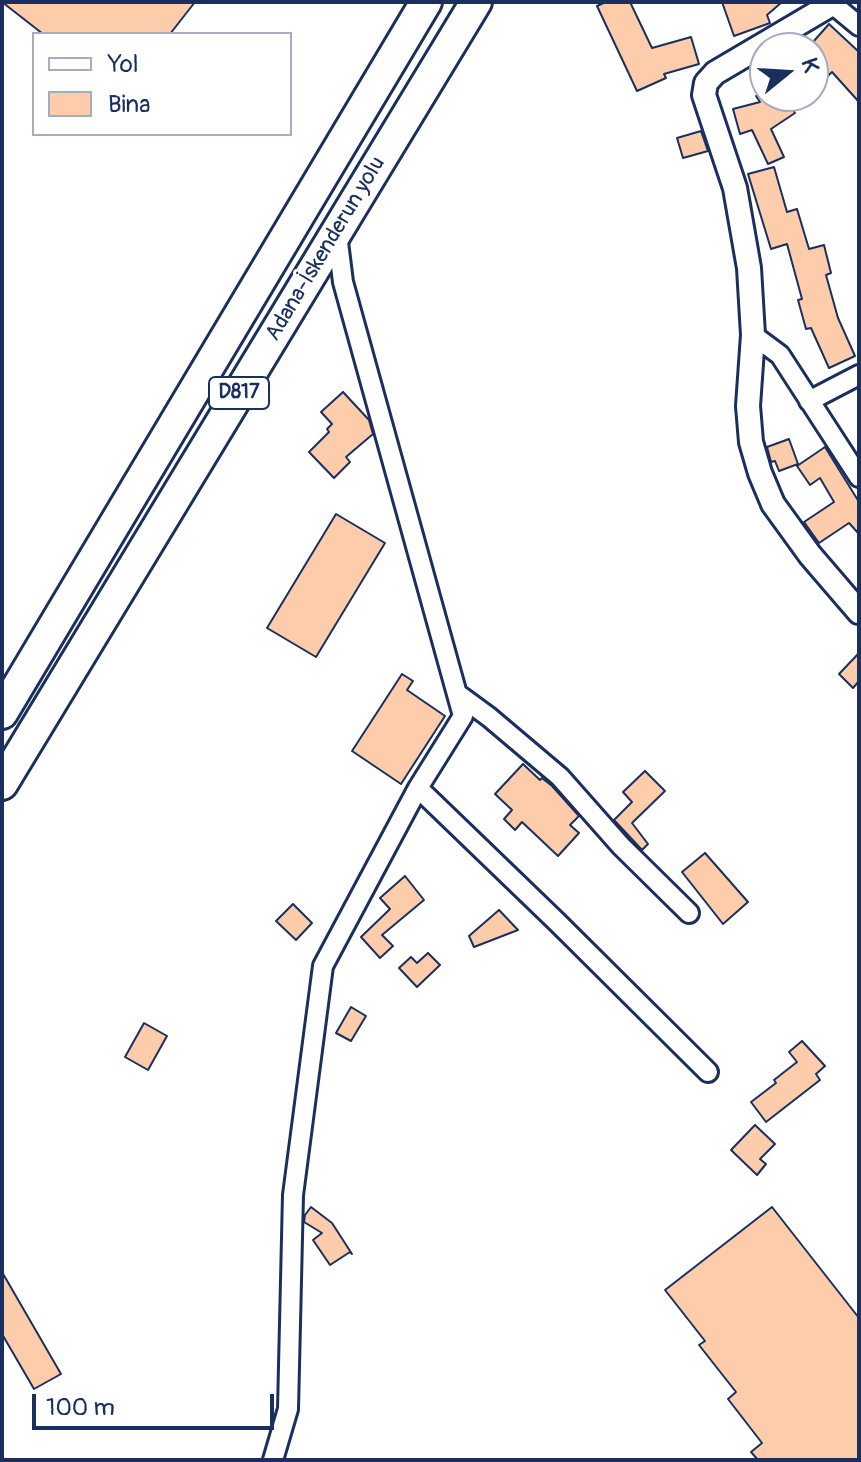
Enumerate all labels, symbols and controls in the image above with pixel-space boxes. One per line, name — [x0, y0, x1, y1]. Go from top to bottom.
legend — [32, 32, 292, 136]
north arrow — [749, 32, 829, 112]
text: Yol — [108, 50, 138, 79]
text: K — [795, 55, 825, 76]
text: Bina — [108, 90, 150, 119]
street label: Adana-İskenderun yolu — [261, 152, 391, 346]
road number: D817 — [209, 377, 269, 409]
scale bar — [36, 1378, 278, 1428]
text: 100 m — [46, 1393, 115, 1422]

